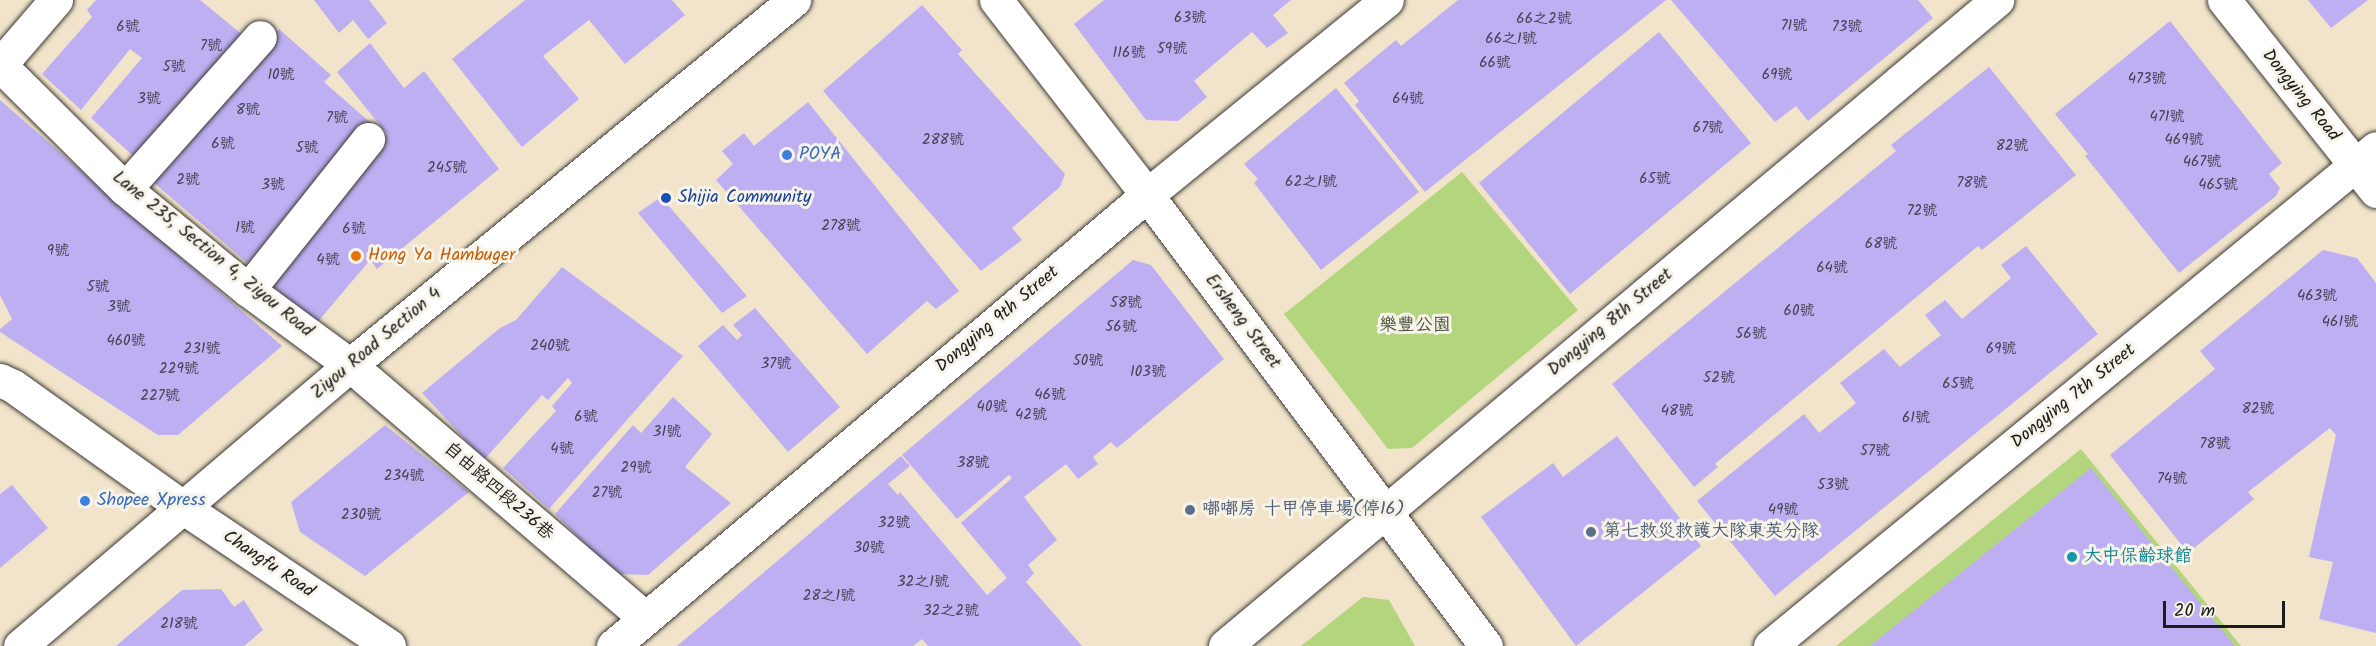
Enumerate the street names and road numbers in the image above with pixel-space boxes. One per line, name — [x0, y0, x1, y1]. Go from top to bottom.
street label: Dongying Road — [2256, 46, 2344, 146]
street label: Lane 235, Section 4, Ziyou Road — [107, 167, 317, 343]
street label: Dongying 9th Street — [932, 262, 1064, 378]
street label: Dongying 8th Street — [1544, 264, 1678, 382]
street label: Ersheng Street — [1199, 270, 1285, 374]
street label: Ziyou Road Section 4 — [308, 283, 446, 405]
street label: Dongying 7th Street — [2007, 340, 2141, 454]
street label: 自由路四段236巷 — [439, 438, 557, 546]
street label: Changfu Road — [218, 526, 318, 604]

